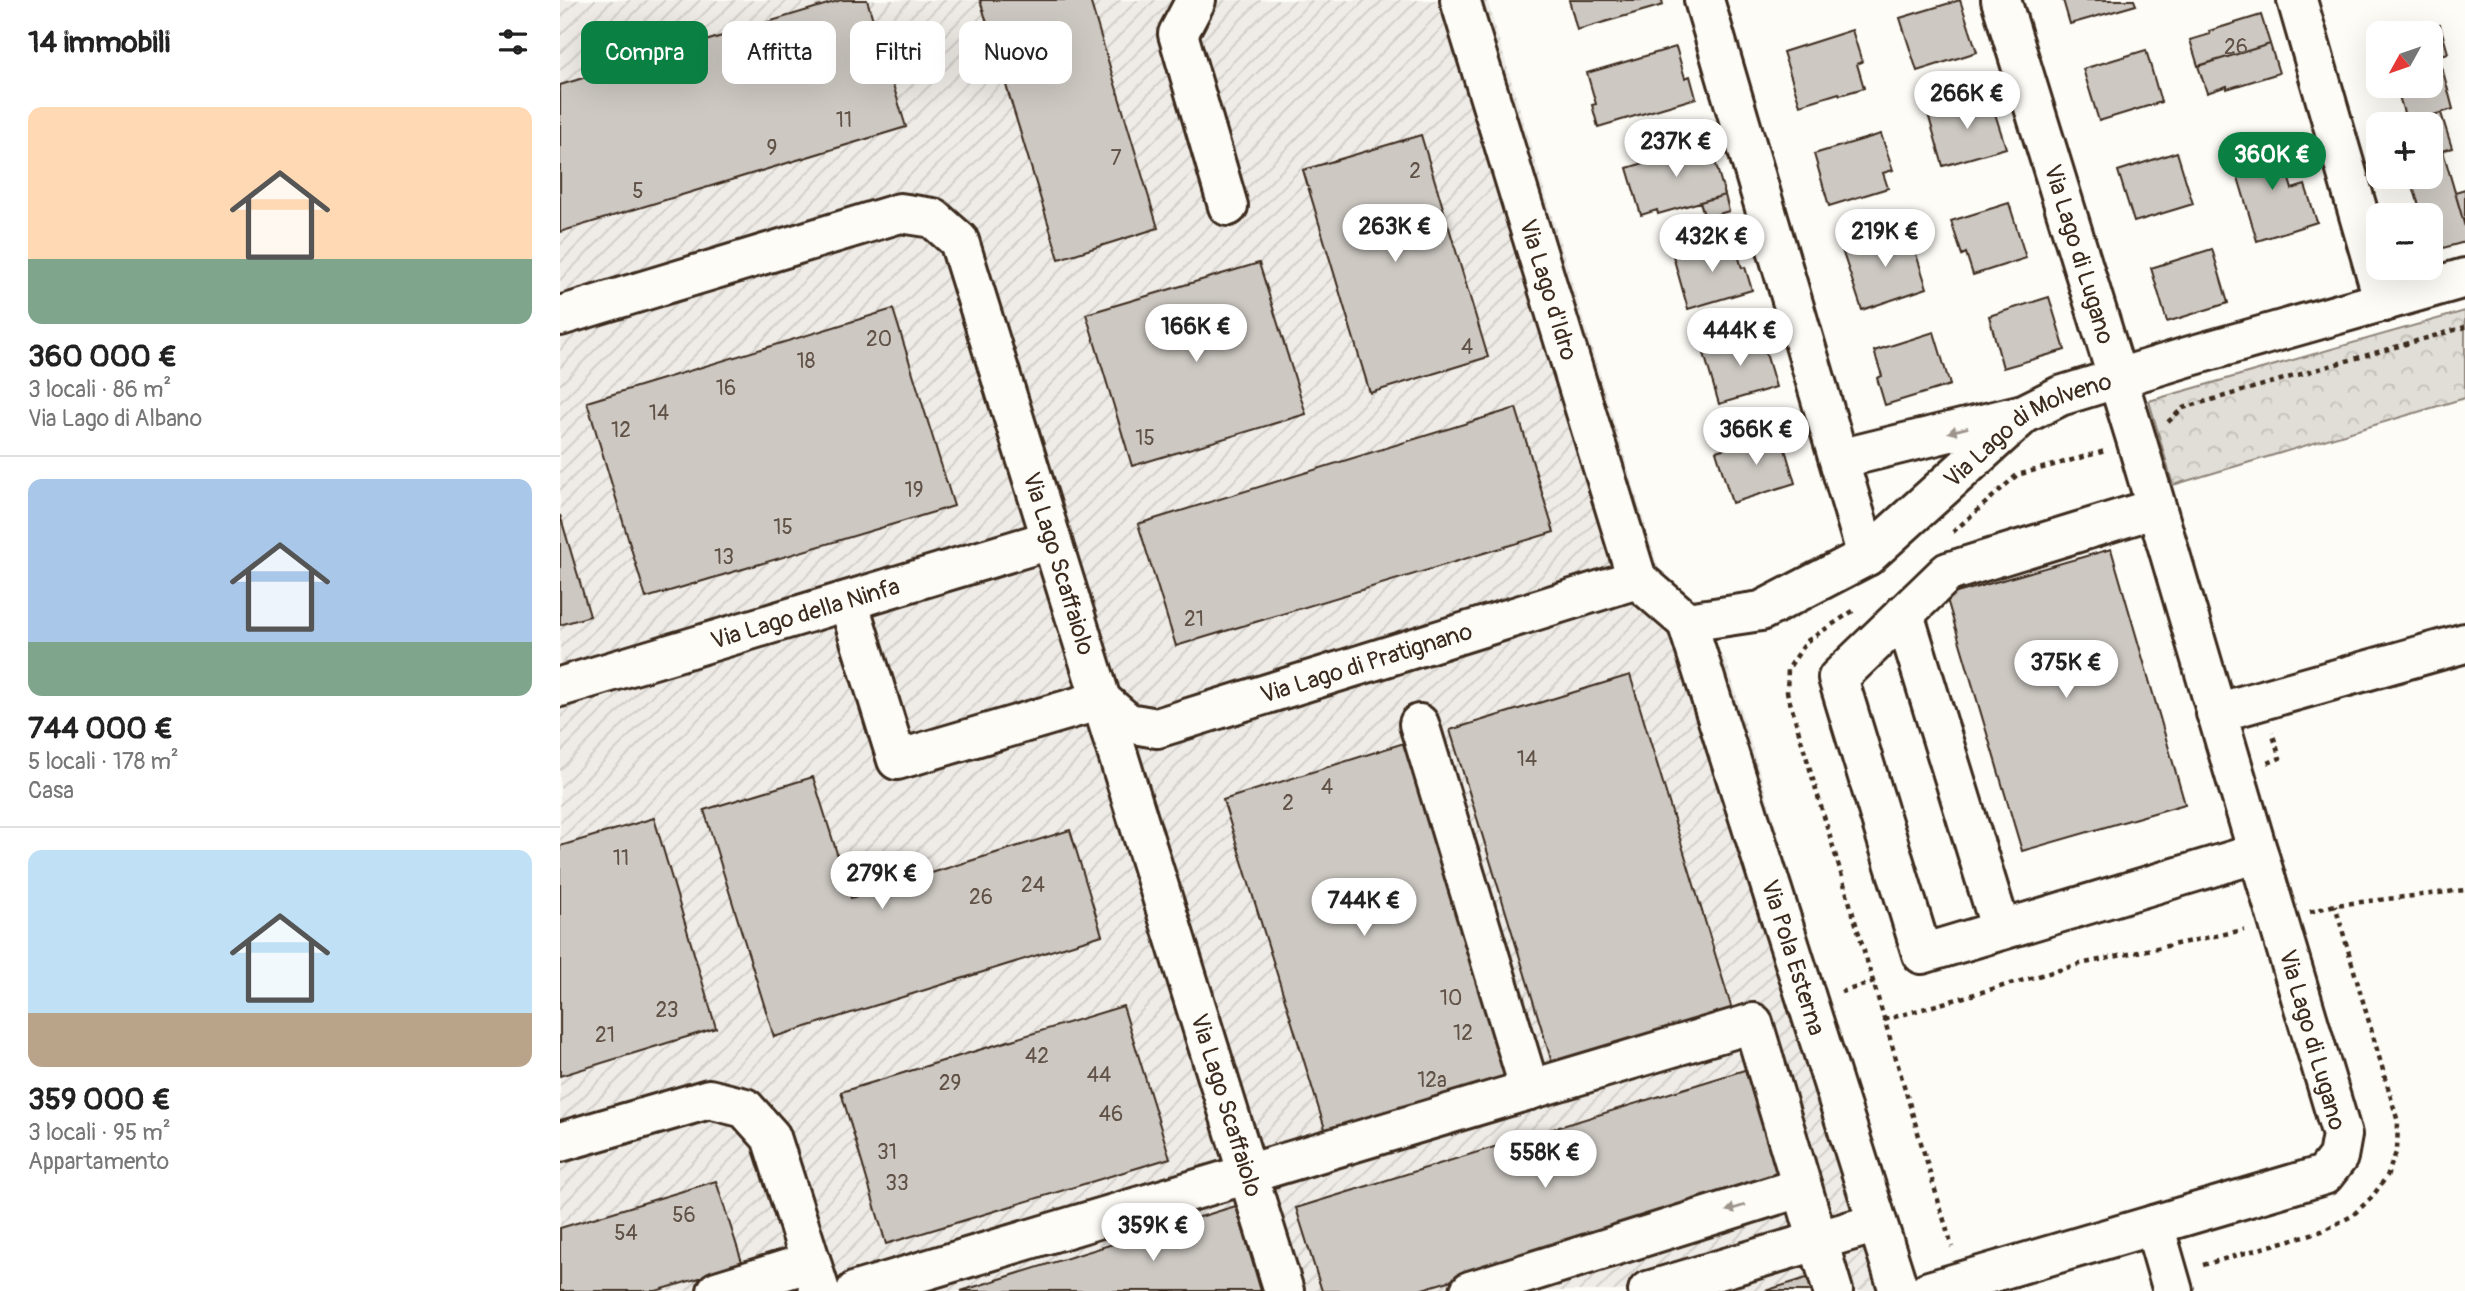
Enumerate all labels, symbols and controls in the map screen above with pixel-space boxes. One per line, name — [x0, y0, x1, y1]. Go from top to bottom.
chip: Compra — [581, 21, 708, 84]
chip: Affitta — [722, 21, 836, 84]
chip: Filtri — [850, 21, 945, 84]
chip: Nuovo — [959, 21, 1072, 84]
north arrow — [2366, 21, 2443, 98]
map controls — [2366, 21, 2443, 280]
icon: filters — [494, 23, 532, 61]
text: 14 immobili — [28, 24, 170, 61]
house number: 26 — [2224, 34, 2248, 61]
pin: 266K € — [1910, 72, 2024, 131]
text: 266K € — [1930, 79, 2004, 108]
house number: 11 — [836, 107, 852, 134]
button: + — [2366, 112, 2443, 189]
pin: 237K € — [1619, 120, 1733, 179]
text: 237K € — [1640, 127, 1712, 156]
pin: 360K € — [2215, 132, 2329, 192]
house number: 9 — [767, 135, 777, 162]
text: 360K € — [2234, 140, 2310, 169]
house number: 7 — [1110, 145, 1122, 172]
icon: home — [217, 152, 343, 278]
house number: 2 — [1409, 158, 1421, 185]
street label: Via Lago di Lugano — [2038, 161, 2121, 348]
house number: 5 — [632, 178, 644, 205]
button: − — [2366, 203, 2443, 280]
pin: 263K € — [1338, 204, 1452, 264]
pin: 219K € — [1828, 210, 1942, 269]
text: 263K € — [1358, 212, 1432, 241]
pin: 432K € — [1655, 215, 1769, 274]
street label: Via Lago d'Idro — [1513, 216, 1584, 364]
text: 219K € — [1851, 217, 1919, 246]
text: 432K € — [1675, 222, 1749, 251]
pin: 166K € — [1139, 304, 1253, 364]
pin: 444K € — [1683, 308, 1797, 368]
text: 166K € — [1161, 312, 1231, 341]
text: 444K € — [1703, 316, 1777, 345]
house number: 20 — [866, 326, 892, 353]
house number: 4 — [1461, 334, 1473, 361]
text: 360 000 € — [28, 338, 177, 375]
house number: 18 — [797, 348, 815, 375]
street label: Via Lago di Molveno — [1938, 367, 2115, 494]
text: 3 locali · 86 m² — [28, 375, 171, 404]
house number: 16 — [716, 375, 736, 402]
house number: 14 — [649, 400, 669, 427]
text: Via Lago di Albano — [28, 404, 202, 433]
pin: 366K € — [1699, 407, 1813, 467]
text: 366K € — [1719, 415, 1793, 444]
house number: 12 — [611, 417, 631, 444]
house number: 15 — [1135, 425, 1155, 452]
one-way arrow — [1947, 425, 1969, 436]
street label: Via Lago Scaffaiolo — [1017, 469, 1101, 659]
house number: 19 — [904, 477, 924, 504]
house number: 15 — [773, 514, 793, 541]
icon: home — [217, 524, 343, 650]
house number: 13 — [714, 544, 734, 571]
street label: Via Lago della Ninfa — [707, 571, 903, 655]
house number: 21 — [1184, 606, 1204, 633]
street label: Via Lago di Pratignano — [1257, 617, 1476, 710]
pin: 375K € — [2009, 640, 2123, 700]
text: 375K € — [2030, 648, 2102, 677]
text: 744 000 € — [28, 710, 173, 747]
house number: 14 — [1517, 746, 1537, 773]
text: 5 locali · 178 m² — [28, 747, 179, 776]
house number: 4 — [1321, 774, 1333, 801]
text: Casa — [28, 776, 74, 805]
house number: 2 — [1282, 790, 1294, 817]
house number: 11 — [613, 845, 629, 872]
pin: 279K € — [825, 852, 939, 911]
text: 279K € — [847, 859, 917, 888]
house number: 24 — [1021, 872, 1045, 899]
street label: Via Pola Esterna — [1755, 876, 1832, 1039]
pin: 744K € — [1307, 878, 1421, 938]
house number: 26 — [969, 884, 993, 911]
text: 744K € — [1328, 886, 1400, 915]
icon: home — [217, 895, 343, 1021]
street label: Via Lago di Lugano — [2272, 947, 2352, 1134]
house number: 10 — [1440, 985, 1462, 1012]
house number: 23 — [656, 997, 678, 1024]
street label: Via Lago Scaffaiolo — [1185, 1010, 1268, 1200]
house number: 12 — [1453, 1020, 1473, 1047]
house number: 21 — [595, 1022, 615, 1049]
house number: 42 — [1025, 1043, 1049, 1070]
house number: 44 — [1087, 1062, 1111, 1089]
house number: 12a — [1417, 1067, 1447, 1094]
house number: 29 — [939, 1070, 961, 1097]
text: 359 000 € — [28, 1081, 171, 1118]
house number: 46 — [1099, 1101, 1123, 1128]
text: 3 locali · 95 m² — [28, 1118, 171, 1147]
pin: 558K € — [1488, 1130, 1602, 1190]
text: 558K € — [1510, 1138, 1580, 1167]
house number: 31 — [877, 1139, 897, 1166]
text: Appartamento — [28, 1147, 169, 1176]
house number: 33 — [885, 1170, 909, 1197]
house number: 56 — [672, 1202, 696, 1229]
one-way arrow — [1726, 1203, 1747, 1213]
pin: 359K € — [1096, 1204, 1210, 1263]
text: 359K € — [1117, 1211, 1189, 1240]
house number: 54 — [614, 1220, 638, 1247]

